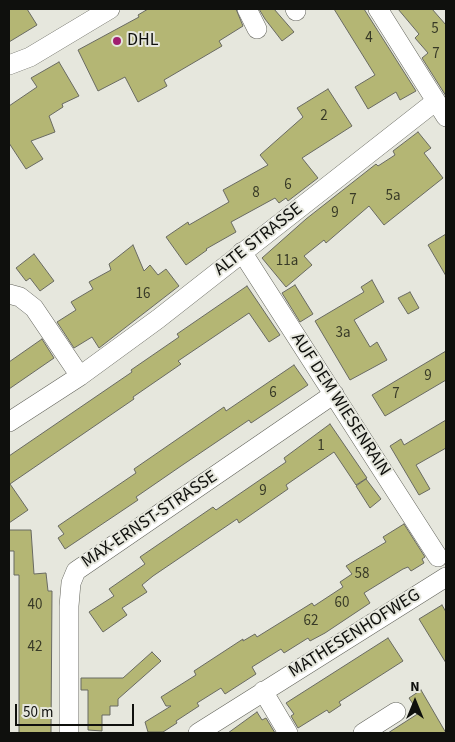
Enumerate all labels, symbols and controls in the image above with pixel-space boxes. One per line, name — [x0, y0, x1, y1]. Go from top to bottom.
house number: 5 — [431, 21, 439, 39]
place label: DHL — [127, 30, 159, 52]
house number: 4 — [365, 30, 373, 48]
marker: DHL — [111, 35, 123, 47]
house number: 7 — [432, 46, 440, 64]
house number: 2 — [320, 108, 328, 126]
house number: 6 — [284, 177, 292, 195]
house number: 8 — [252, 185, 260, 203]
house number: 5a — [385, 188, 401, 206]
house number: 7 — [349, 192, 357, 210]
street label: ALTE STRASSE — [210, 199, 308, 281]
house number: 9 — [331, 205, 339, 223]
house number: 11a — [276, 253, 298, 271]
house number: 16 — [136, 286, 150, 304]
house number: 3a — [335, 325, 351, 343]
street label: AUF DEM WIESENRAIN — [286, 329, 394, 481]
house number: 9 — [424, 368, 432, 386]
house number: 6 — [269, 385, 277, 403]
house number: 7 — [392, 386, 400, 404]
house number: 1 — [317, 438, 325, 456]
street label: MAX-ERNST-STRASSE — [78, 467, 222, 573]
house number: 9 — [259, 483, 267, 501]
house number: 58 — [355, 566, 369, 584]
street label: MATHESENHOFWEG — [285, 585, 425, 683]
house number: 60 — [335, 595, 349, 613]
house number: 40 — [28, 597, 42, 615]
house number: 62 — [304, 613, 318, 631]
house number: 42 — [28, 639, 42, 657]
north arrow — [390, 677, 440, 727]
text: N — [410, 677, 420, 697]
scale bar — [18, 694, 136, 726]
text: 50 m — [23, 702, 53, 723]

